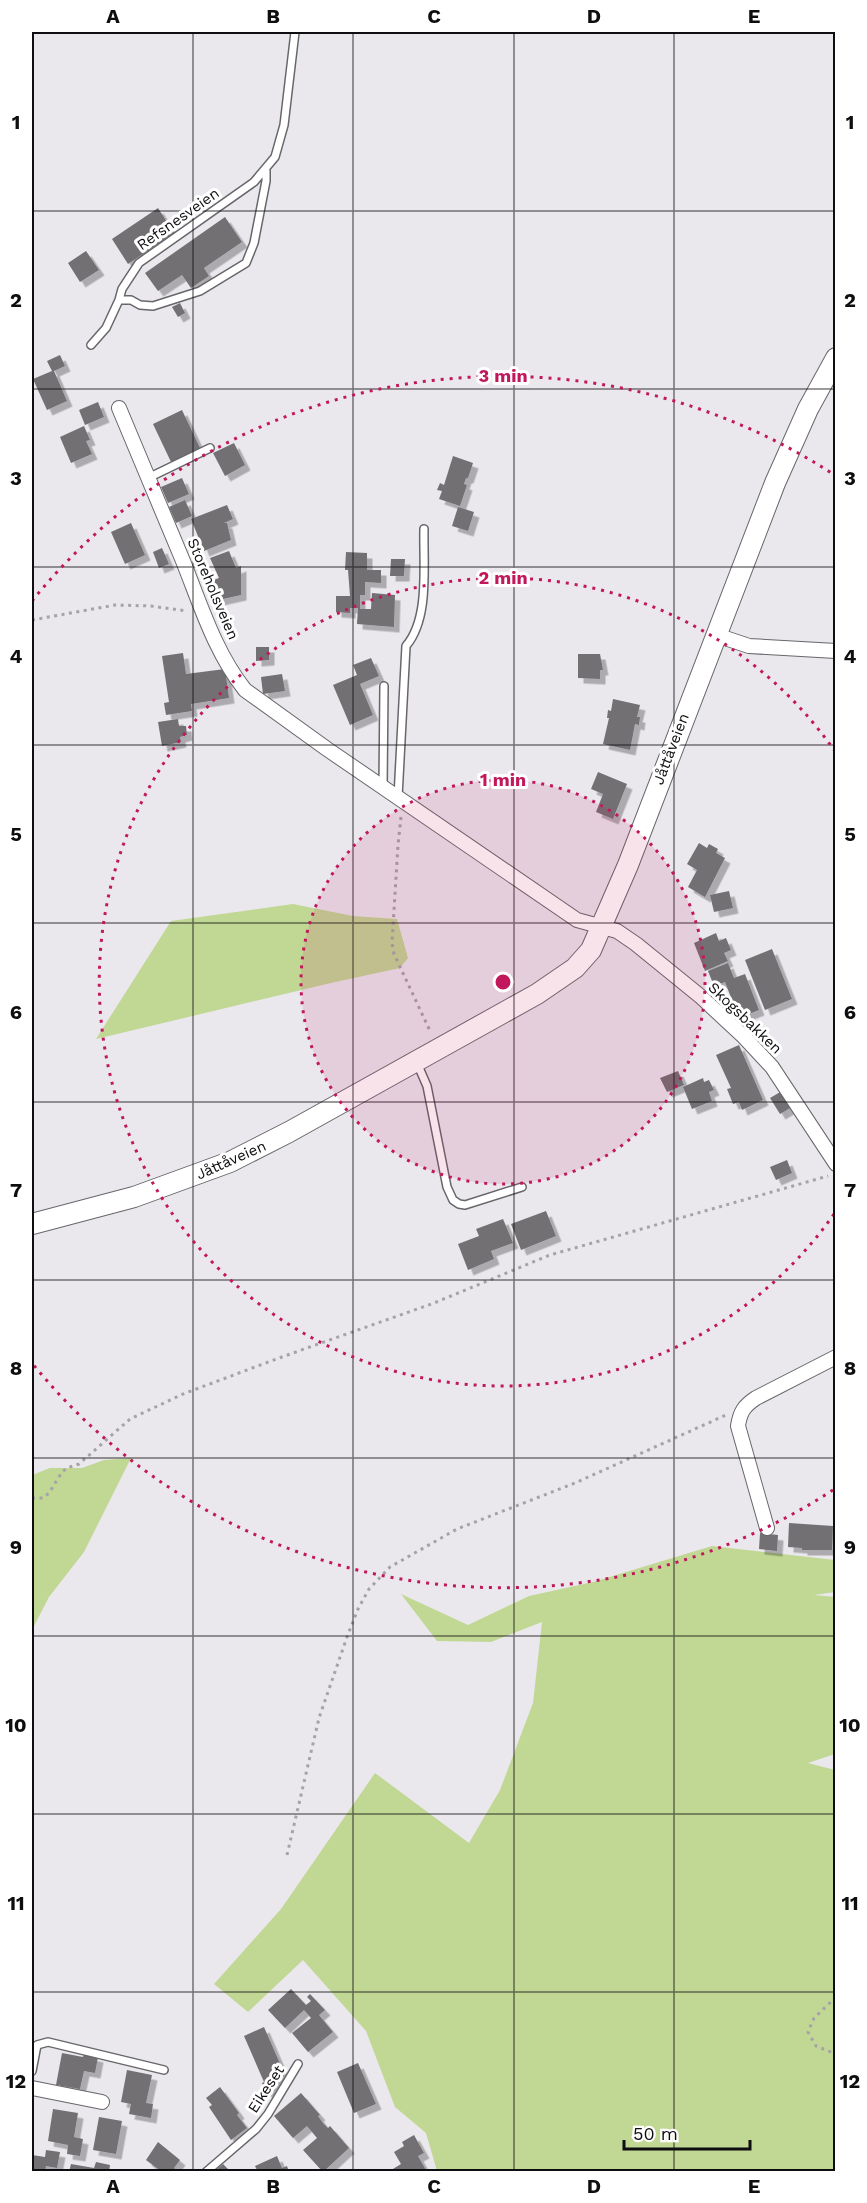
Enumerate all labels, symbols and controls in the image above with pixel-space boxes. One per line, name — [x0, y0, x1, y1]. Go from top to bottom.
text: A — [106, 4, 120, 28]
text: B — [266, 4, 280, 28]
text: C — [427, 4, 441, 28]
text: D — [587, 4, 601, 28]
text: E — [748, 4, 760, 28]
text: 1 — [12, 110, 20, 134]
text: 1 — [846, 110, 854, 134]
street label: Refsnesveien — [133, 184, 223, 254]
text: 2 — [10, 288, 22, 312]
text: 2 — [844, 288, 856, 312]
text: 3 min — [478, 365, 528, 386]
text: 3 — [10, 466, 22, 490]
text: 3 — [844, 466, 856, 490]
street label: Storeholsveien — [184, 536, 242, 642]
text: 2 min — [478, 567, 528, 588]
text: 4 — [10, 644, 23, 668]
text: 4 — [844, 644, 857, 668]
street label: Jåttåveien — [649, 711, 693, 787]
text: 1 min — [480, 769, 526, 790]
text: 5 — [10, 822, 22, 846]
text: 5 — [844, 822, 856, 846]
centre of rings — [493, 972, 513, 992]
street label: Skogsbakken — [704, 978, 786, 1058]
text: 6 — [10, 1000, 22, 1024]
text: 6 — [844, 1000, 856, 1024]
street label: Jåttåveien — [193, 1137, 269, 1183]
text: 7 — [10, 1178, 22, 1202]
text: 7 — [844, 1178, 856, 1202]
text: 8 — [10, 1356, 22, 1380]
text: 8 — [844, 1356, 856, 1380]
text: 9 — [10, 1535, 22, 1559]
text: 9 — [844, 1535, 856, 1559]
text: 10 — [5, 1713, 27, 1737]
text: 10 — [839, 1713, 861, 1737]
text: 11 — [7, 1891, 25, 1915]
text: 11 — [841, 1891, 859, 1915]
street label: Eikeset — [244, 2061, 288, 2116]
text: 12 — [6, 2069, 26, 2093]
text: 12 — [840, 2069, 860, 2093]
scale bar — [624, 2113, 750, 2151]
text: 50 m — [633, 2123, 678, 2144]
text: A — [106, 2174, 120, 2198]
text: B — [266, 2174, 280, 2198]
text: C — [427, 2174, 441, 2198]
text: D — [587, 2174, 601, 2198]
text: E — [748, 2174, 760, 2198]

